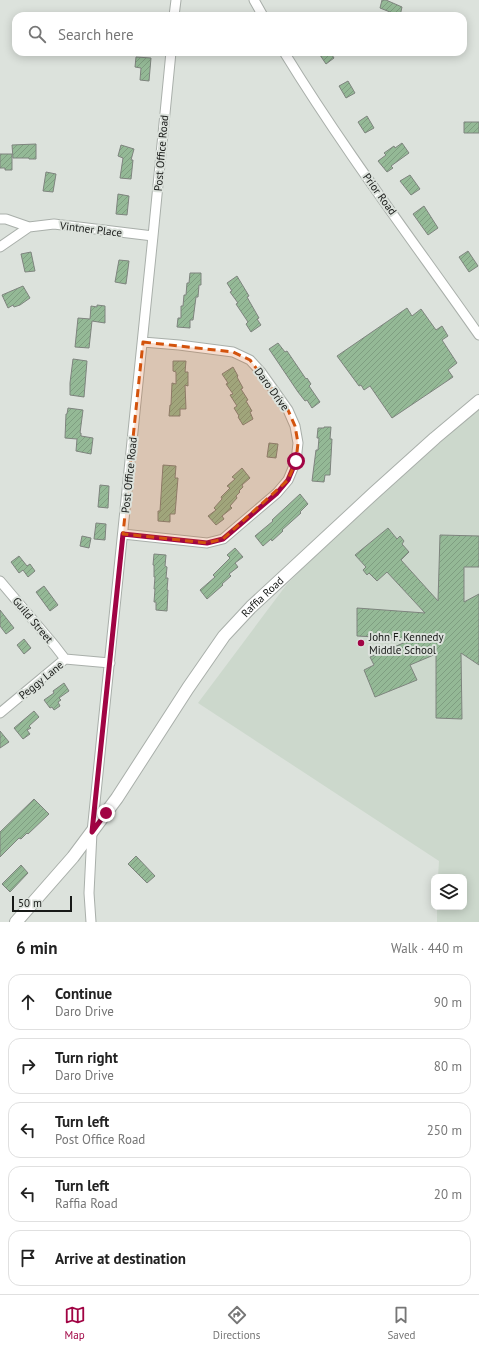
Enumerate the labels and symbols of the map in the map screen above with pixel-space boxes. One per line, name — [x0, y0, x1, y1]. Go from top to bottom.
street label: Post Office Road — [151, 114, 171, 192]
street label: Prior Road — [360, 170, 400, 218]
street label: Vintner Place — [58, 218, 123, 240]
street label: Daro Drive — [252, 365, 293, 414]
street label: Post Office Road — [118, 436, 140, 514]
route start — [287, 452, 305, 470]
street label: Raffia Road — [238, 573, 286, 620]
street label: Guild Street — [10, 594, 56, 646]
place label: John F. Kennedy Middle School — [368, 630, 444, 657]
marker: John F. Kennedy Middle School — [356, 638, 366, 648]
street label: Peggy Lane — [16, 658, 66, 702]
route end — [97, 804, 115, 822]
scale bar — [12, 894, 72, 913]

